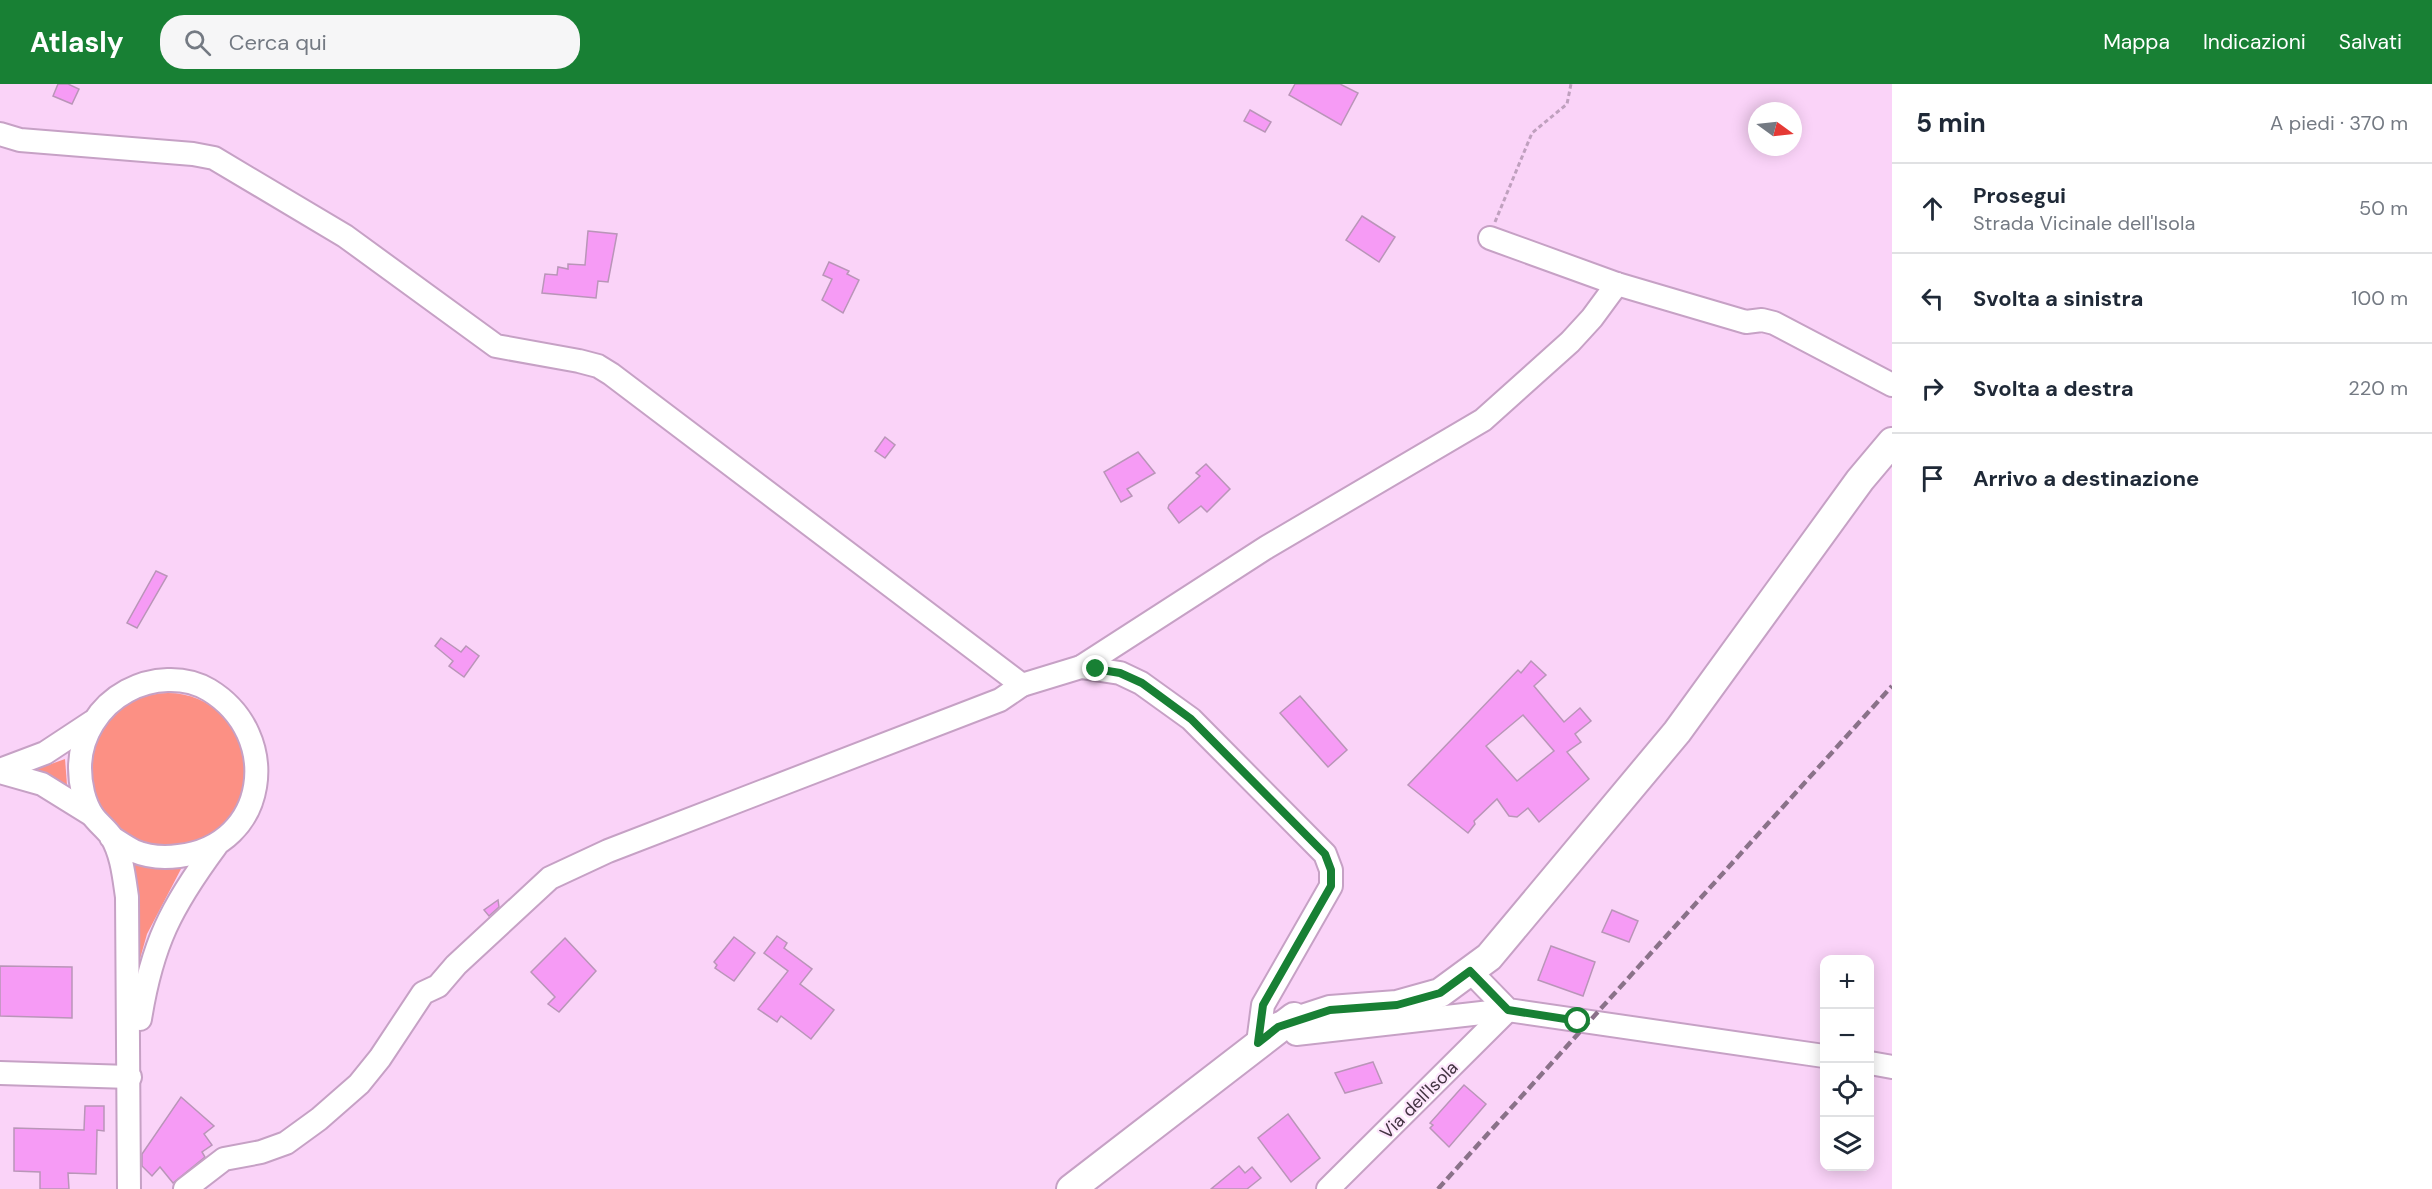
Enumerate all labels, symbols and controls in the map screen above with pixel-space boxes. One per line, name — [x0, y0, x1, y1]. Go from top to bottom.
search box — [160, 15, 580, 69]
text: Atlasly — [30, 24, 124, 61]
icon: search — [181, 26, 214, 59]
text: Cerca qui — [229, 28, 327, 57]
text: Mappa — [2103, 28, 2170, 56]
text: Indicazioni — [2203, 28, 2306, 56]
text: Salvati — [2339, 28, 2402, 56]
north arrow — [1748, 102, 1802, 156]
text: 5 min — [1916, 106, 1986, 140]
text: A piedi · 370 m — [2270, 110, 2408, 136]
text: Prosegui — [1973, 181, 2066, 210]
icon: ahead — [1916, 192, 1949, 225]
text: 50 m — [2359, 195, 2408, 221]
text: Strada Vicinale dell'Isola — [1973, 210, 2195, 236]
icon: left — [1916, 282, 1949, 315]
text: Svolta a sinistra — [1973, 284, 2143, 313]
text: 100 m — [2351, 285, 2408, 311]
icon: right — [1916, 372, 1949, 405]
text: Svolta a destra — [1973, 374, 2134, 403]
text: 220 m — [2348, 375, 2408, 401]
icon: arrive — [1916, 462, 1949, 495]
text: Arrivo a destinazione — [1973, 464, 2199, 493]
route end — [1082, 655, 1108, 681]
map controls — [1820, 955, 1874, 1171]
button: + — [1820, 955, 1874, 1009]
route start — [1564, 1007, 1590, 1033]
button: − — [1820, 1009, 1874, 1063]
street label: Via dell'Isola — [1375, 1056, 1463, 1144]
button: locate — [1820, 1063, 1874, 1117]
button: layers — [1820, 1117, 1874, 1171]

